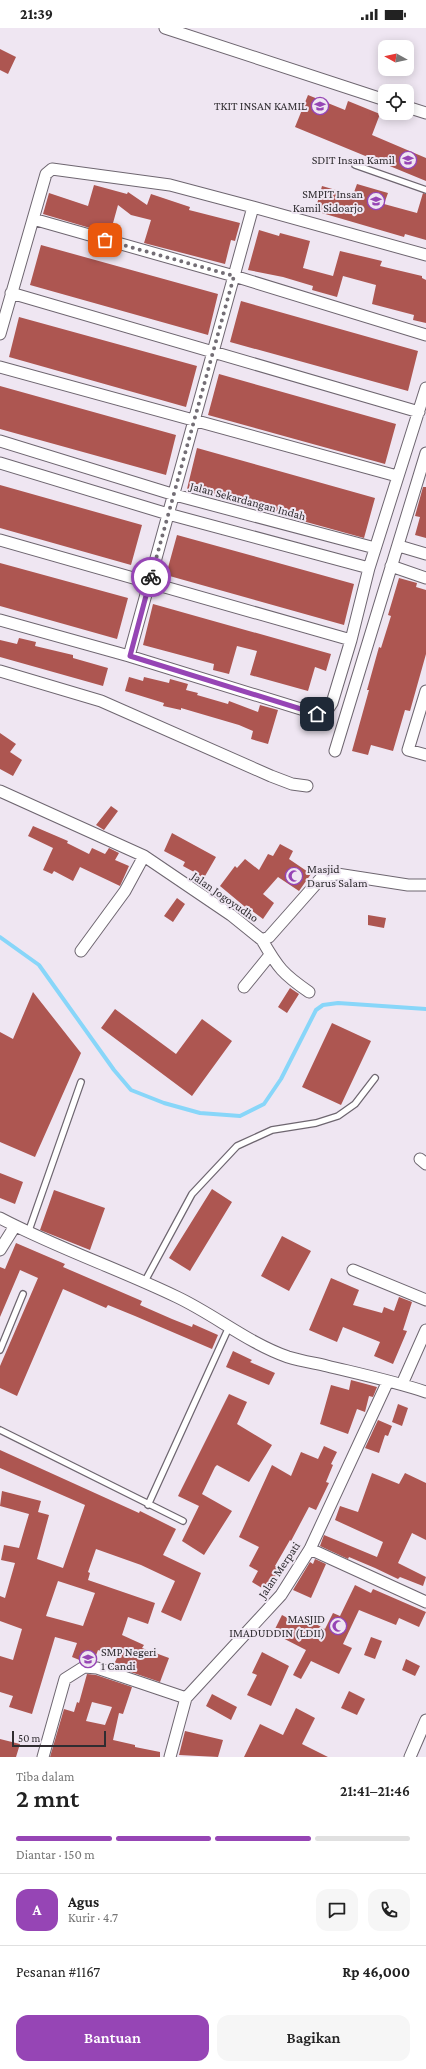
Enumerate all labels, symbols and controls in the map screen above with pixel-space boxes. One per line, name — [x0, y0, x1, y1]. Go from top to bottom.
text: 21:39 — [20, 6, 53, 22]
north arrow — [378, 40, 414, 76]
map controls — [378, 40, 414, 120]
button: locate — [378, 84, 414, 120]
school or university icon: TKIT INSAN KAMIL — [310, 96, 330, 116]
place label: TKIT INSAN KAMIL — [214, 99, 307, 113]
school or university icon: SDIT Insan Kamil — [398, 150, 418, 170]
place label: SDIT Insan Kamil — [312, 153, 395, 167]
place label: SMPIT Insan Kamil Sidoarjo — [293, 187, 364, 215]
school or university icon: SMPIT Insan Kamil Sidoarjo — [366, 191, 386, 211]
pin — [88, 223, 122, 257]
icon: bag — [94, 229, 116, 251]
street label: Jalan Sekardangan Indah — [188, 479, 308, 523]
courier — [131, 557, 171, 597]
icon: bike — [140, 566, 162, 588]
pin — [300, 697, 334, 731]
icon: home — [306, 703, 328, 725]
place label: Masjid Darus Salam — [307, 862, 368, 890]
mosque icon: Masjid Darus Salam — [284, 866, 304, 886]
street label: Jalan Jogoyudho — [188, 868, 261, 925]
street label: Jalan Merpati — [254, 1539, 303, 1602]
place label: MASJID IMADUDDIN (LDII) — [229, 1612, 325, 1640]
mosque icon: MASJID IMADUDDIN (LDII) — [328, 1616, 348, 1636]
place label: SMP Negeri 1 Candi — [101, 1645, 156, 1673]
school or university icon: SMP Negeri 1 Candi — [78, 1649, 98, 1669]
scale bar — [12, 1729, 106, 1748]
text: 50 m — [18, 1732, 40, 1744]
text: Tiba dalam — [16, 1769, 74, 1784]
text: 21:41–21:46 — [340, 1783, 410, 1799]
text: 2 mnt — [16, 1784, 79, 1813]
text: Diantar · 150 m — [16, 1847, 95, 1862]
button: chat — [316, 1889, 358, 1931]
button: phone — [368, 1889, 410, 1931]
text: Agus — [68, 1894, 99, 1910]
text: A — [33, 1902, 41, 1918]
text: Kurir · 4.7 — [68, 1910, 118, 1925]
text: Pesanan #1167 — [16, 1964, 100, 1980]
text: Rp 46,000 — [342, 1964, 410, 1980]
button: Bantuan — [16, 2015, 209, 2061]
button: Bagikan — [217, 2015, 410, 2061]

